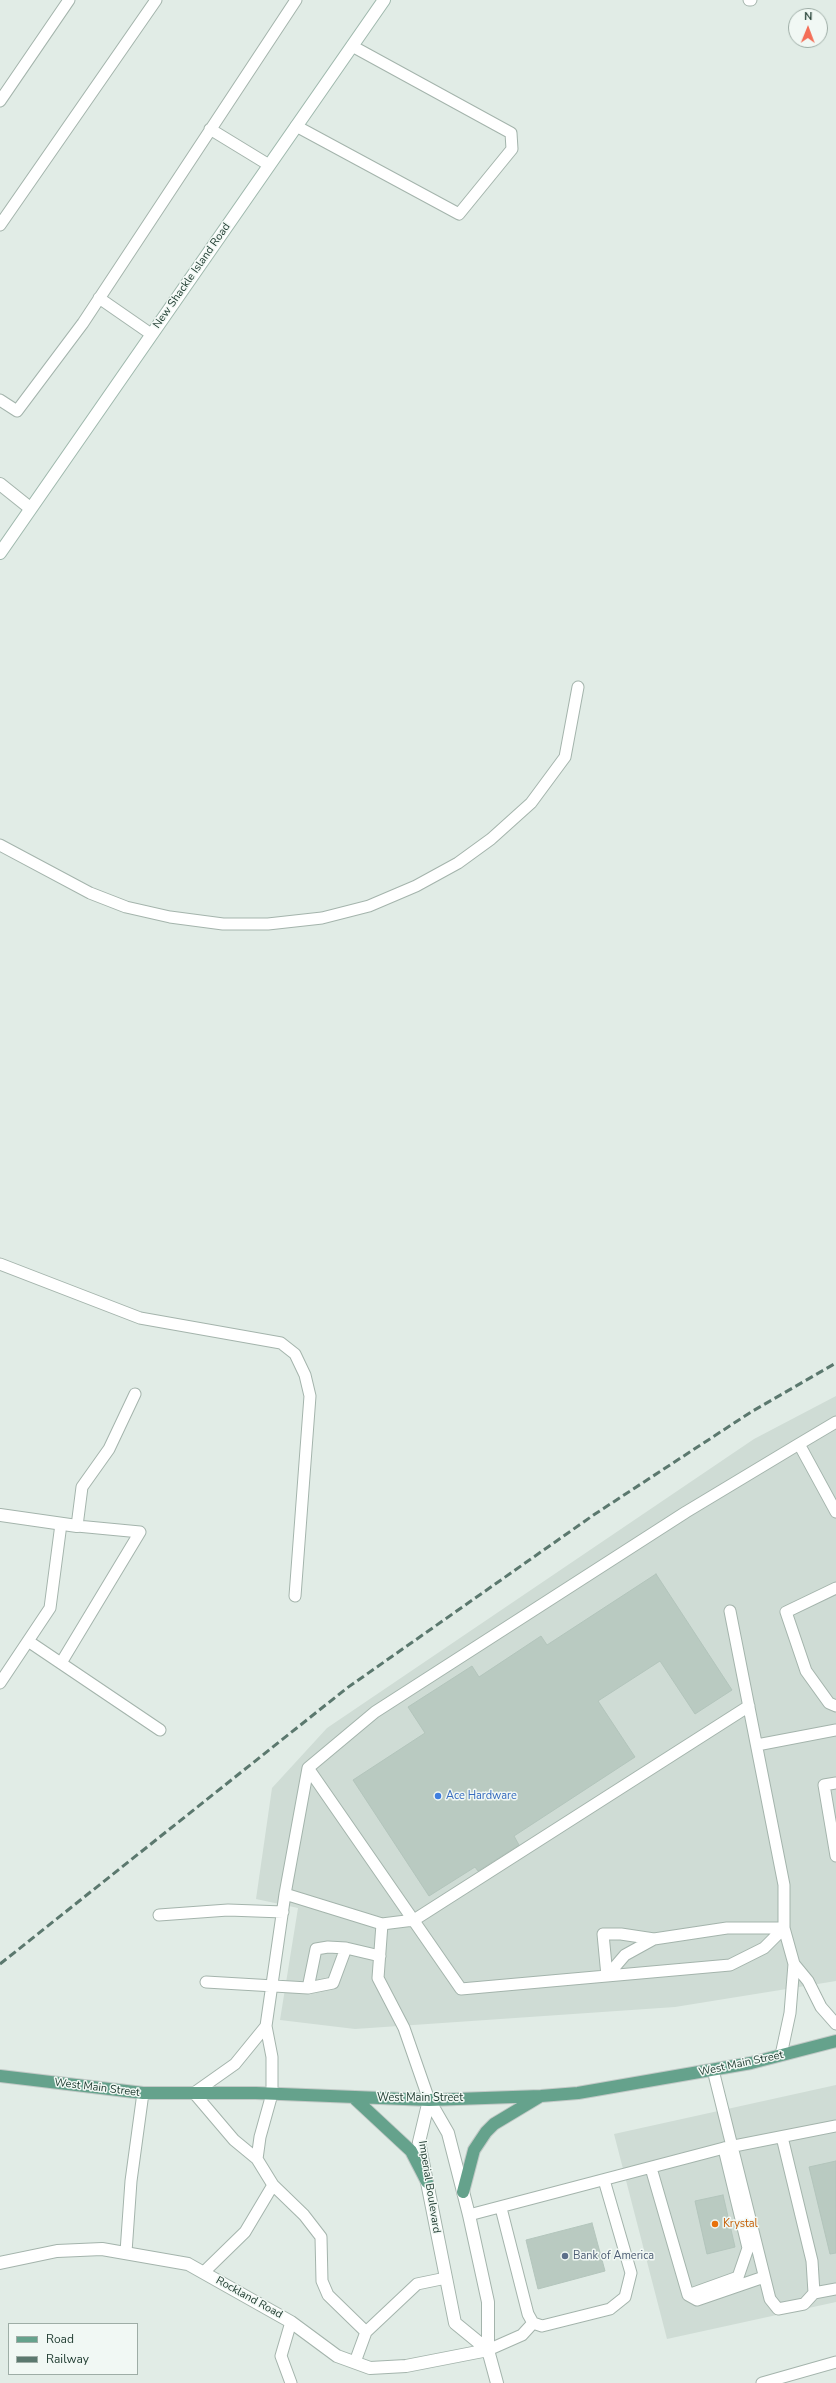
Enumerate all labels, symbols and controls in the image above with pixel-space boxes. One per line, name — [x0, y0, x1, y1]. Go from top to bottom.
north arrow — [788, 8, 828, 48]
text: N — [804, 9, 812, 24]
street label: New Shackle Island Road — [151, 221, 233, 331]
place label: Ace Hardware — [446, 1789, 517, 1803]
marker: Ace Hardware — [433, 1791, 443, 1801]
street label: West Main Street — [698, 2049, 784, 2079]
street label: West Main Street — [53, 2076, 141, 2100]
street label: West Main Street — [377, 2091, 463, 2105]
street label: Imperial Boulevard — [415, 2140, 443, 2234]
place label: Krystal — [723, 2217, 758, 2231]
marker: Krystal — [710, 2219, 720, 2229]
place label: Bank of America — [573, 2249, 654, 2263]
marker: Bank of America — [560, 2251, 570, 2261]
street label: Rockland Road — [213, 2274, 285, 2322]
legend — [8, 2323, 138, 2375]
text: Road — [46, 2331, 74, 2347]
text: Railway — [46, 2351, 89, 2367]

